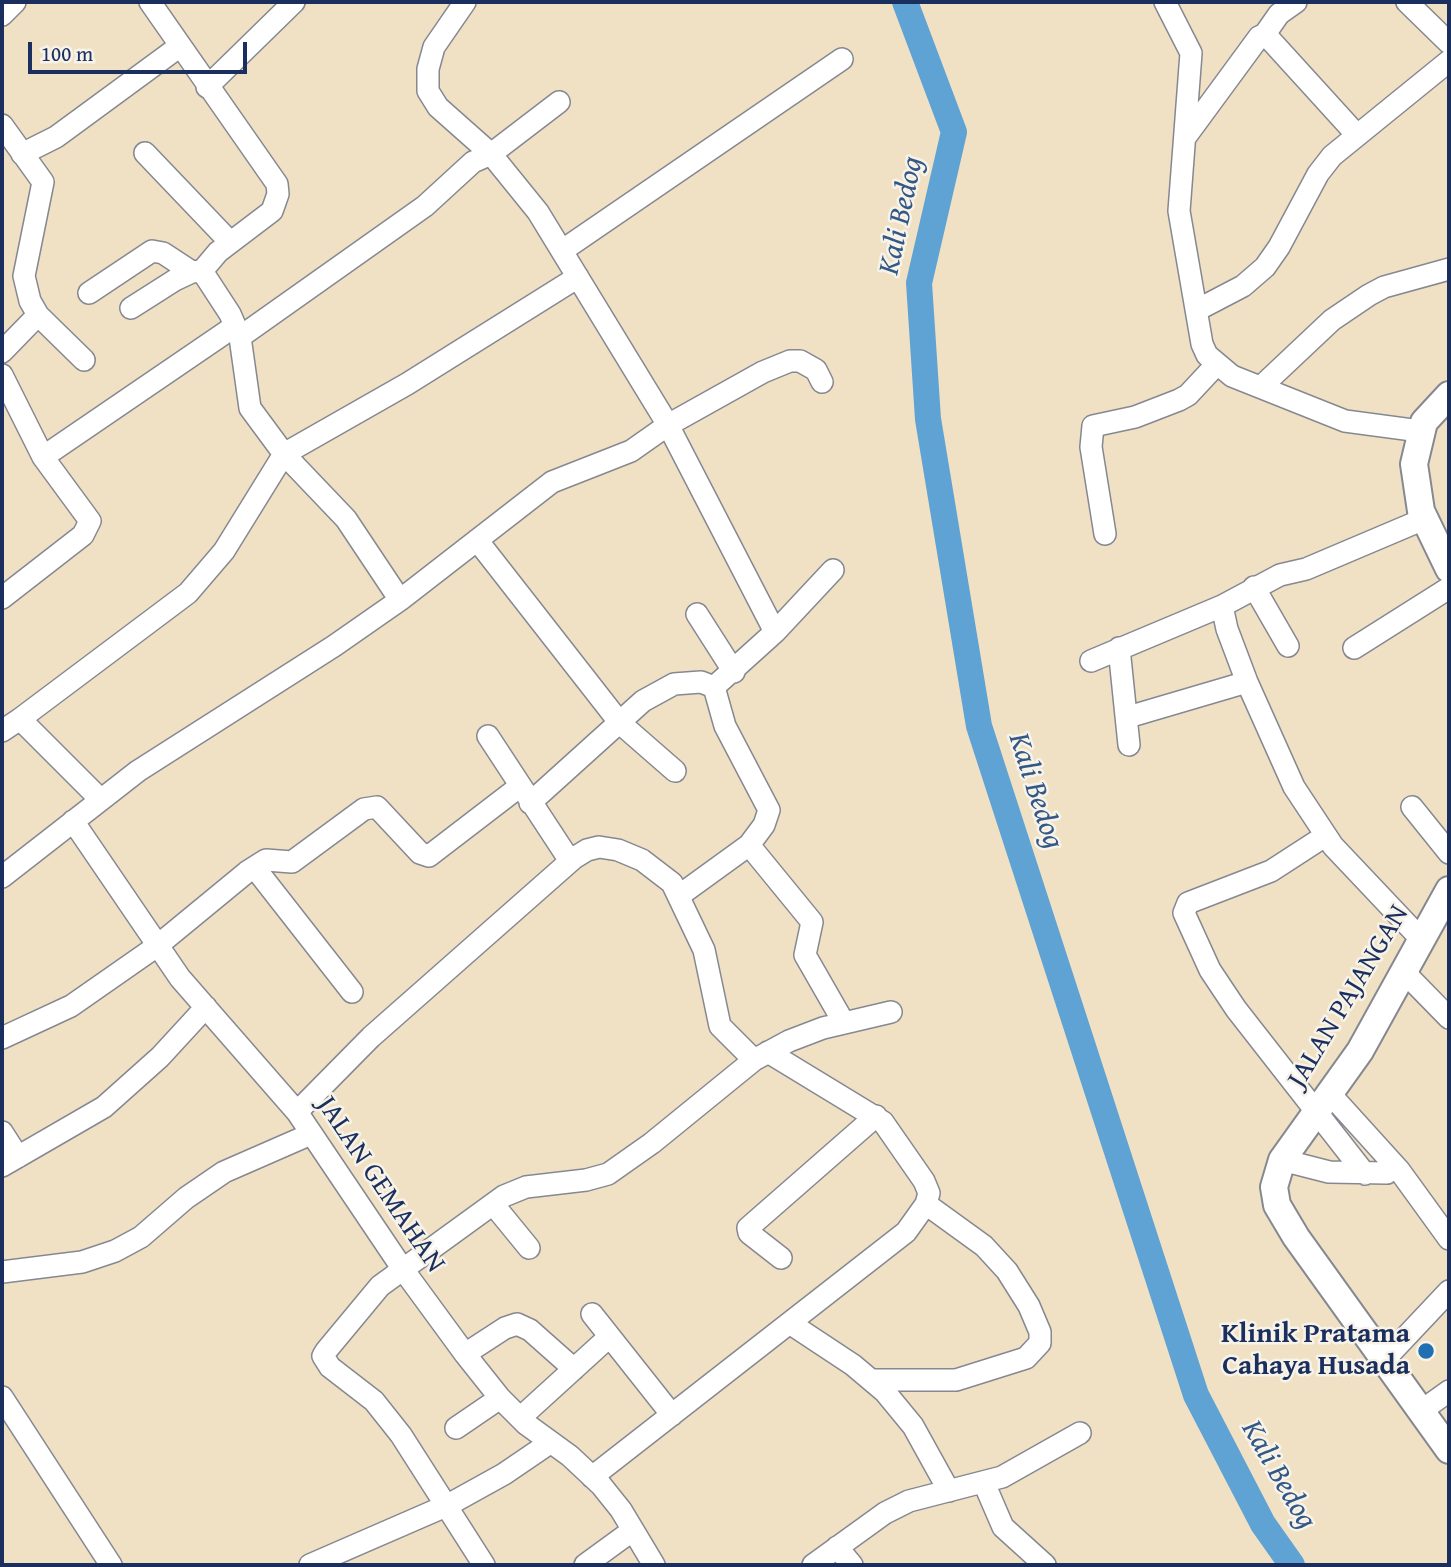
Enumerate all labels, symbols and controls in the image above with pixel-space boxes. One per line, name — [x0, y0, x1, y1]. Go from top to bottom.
scale bar — [32, 28, 250, 72]
text: 100 m — [41, 38, 93, 69]
water label: Kali Bedog — [872, 154, 932, 278]
water label: Kali Bedog — [999, 729, 1071, 853]
street label: JALAN PAJANGAN — [1281, 900, 1417, 1094]
street label: JALAN GEMAHAN — [309, 1090, 451, 1280]
place label: Klinik Pratama Cahaya Husada — [1221, 1318, 1410, 1384]
marker: Klinik Pratama Cahaya Husada — [1416, 1341, 1436, 1361]
water label: Kali Bedog — [1232, 1414, 1324, 1536]

